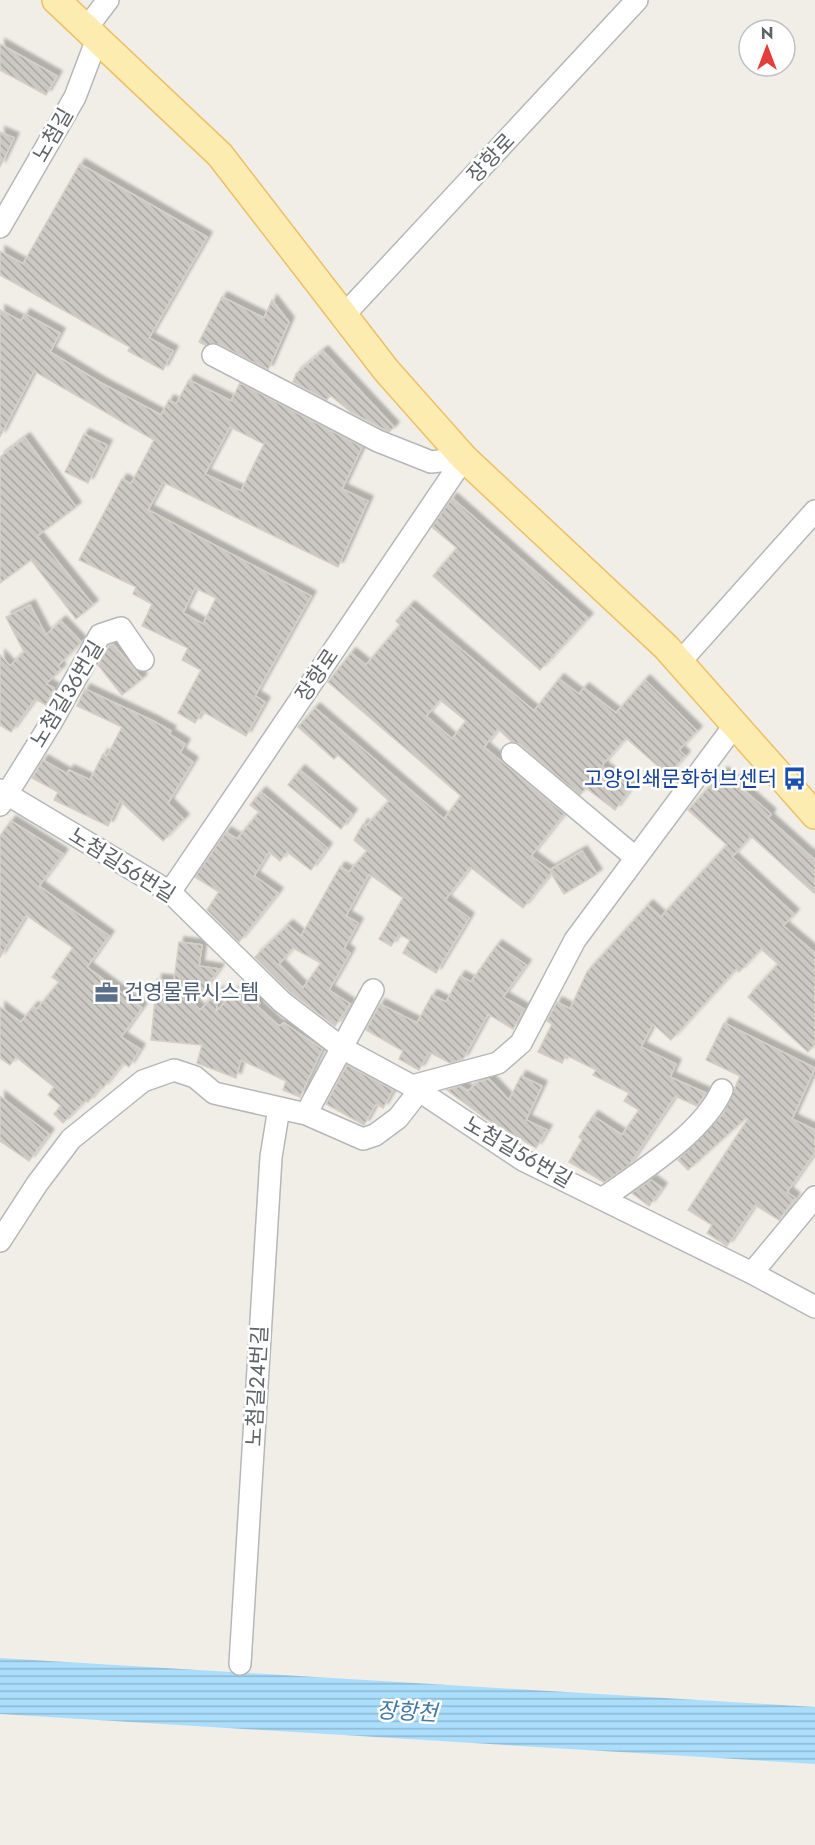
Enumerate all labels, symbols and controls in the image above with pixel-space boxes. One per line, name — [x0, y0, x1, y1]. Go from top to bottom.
north arrow — [737, 18, 797, 78]
text: N — [761, 22, 773, 45]
street label: 노첨길 — [26, 102, 80, 168]
street label: 장항로 — [460, 127, 522, 189]
street label: 노첨길36번길 — [23, 635, 111, 753]
street label: 장항로 — [288, 643, 346, 707]
place label: 고양인쇄문화허브센터 — [584, 764, 777, 794]
bus stop icon: 고양인쇄문화허브센터 — [782, 766, 808, 792]
street label: 노첨길56번길 — [63, 820, 181, 910]
place label: 건영물류시스템 — [124, 977, 259, 1007]
office icon: 건영물류시스템 — [93, 979, 119, 1005]
street label: 노첨길56번길 — [458, 1109, 578, 1195]
street label: 노첨길24번길 — [239, 1325, 275, 1447]
water label: 장항천 — [376, 1693, 441, 1729]

